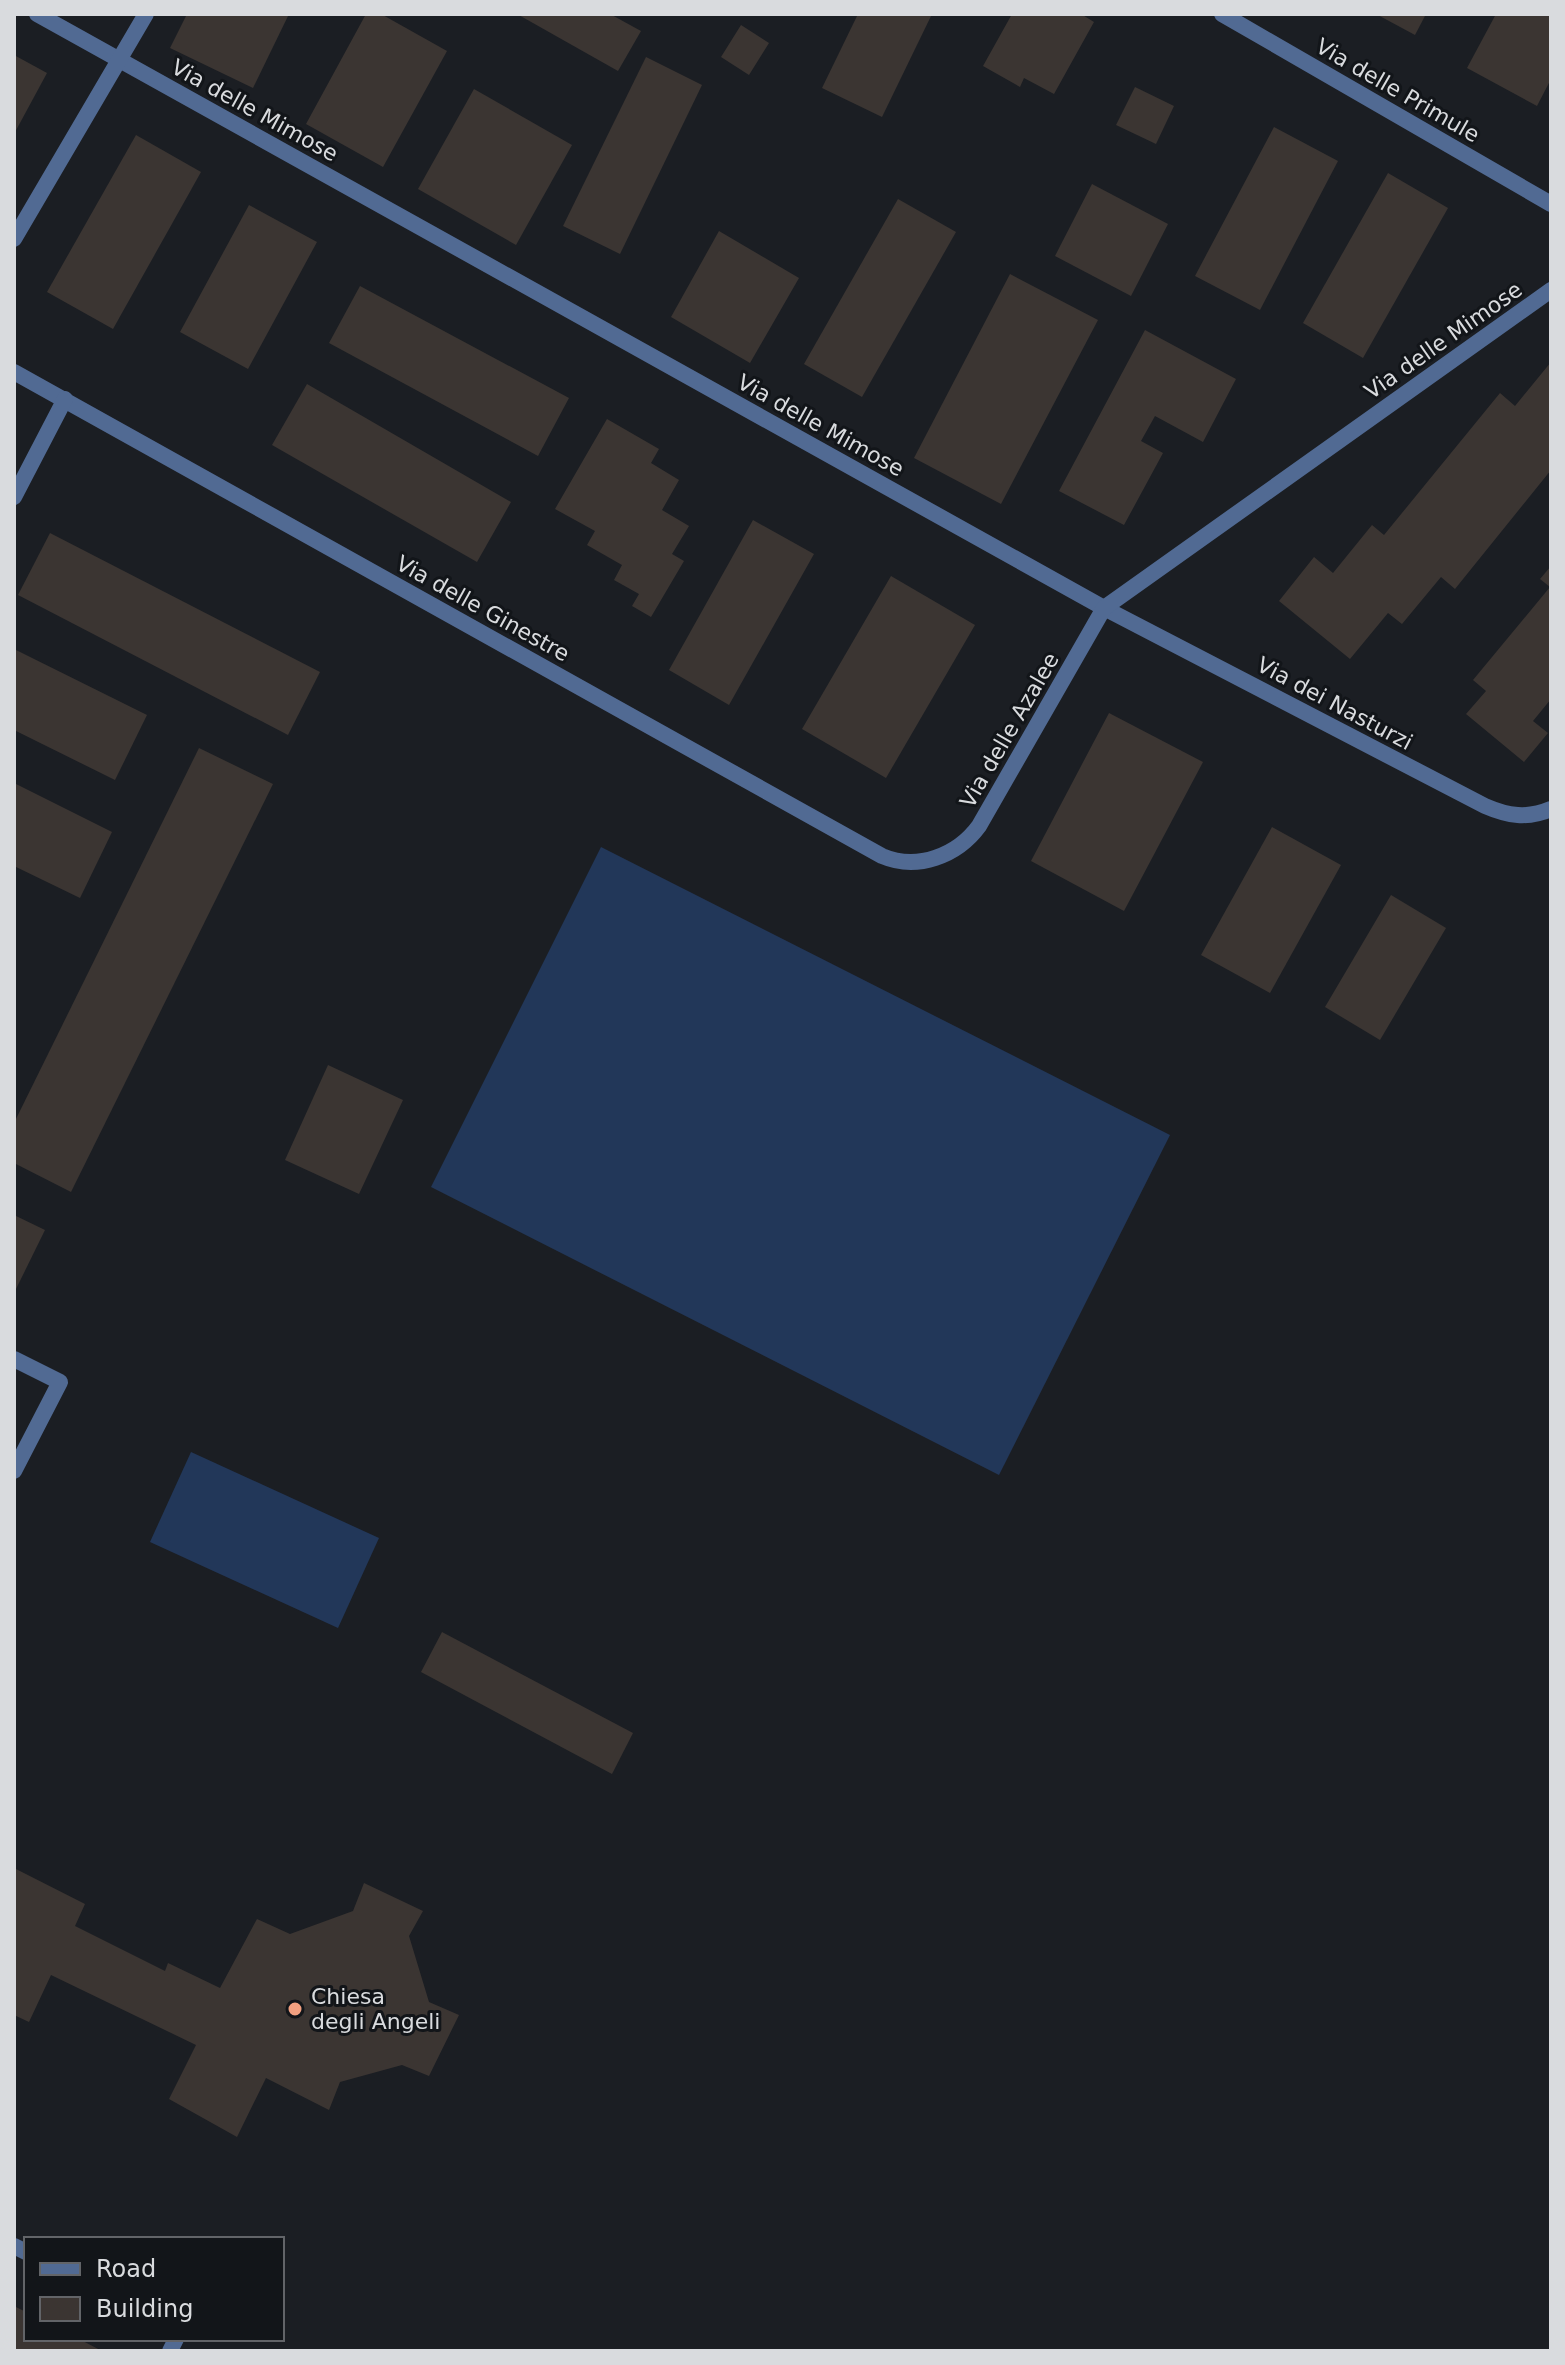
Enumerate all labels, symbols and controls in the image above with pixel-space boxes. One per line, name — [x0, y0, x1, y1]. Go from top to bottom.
street label: Via delle Primule — [1312, 33, 1484, 147]
street label: Via delle Mimose — [167, 54, 342, 167]
street label: Via delle Mimose — [1360, 277, 1527, 404]
street label: Via delle Mimose — [733, 369, 908, 482]
street label: Via delle Ginestre — [392, 550, 574, 666]
street label: Via delle Azalee — [955, 648, 1064, 812]
street label: Via dei Nasturzi — [1253, 652, 1417, 755]
place label: Chiesa degli Angeli — [311, 1984, 440, 2034]
marker: Chiesa degli Angeli — [286, 2000, 304, 2018]
legend — [24, 2237, 284, 2341]
text: Road — [96, 2255, 156, 2283]
text: Building — [96, 2295, 193, 2323]

